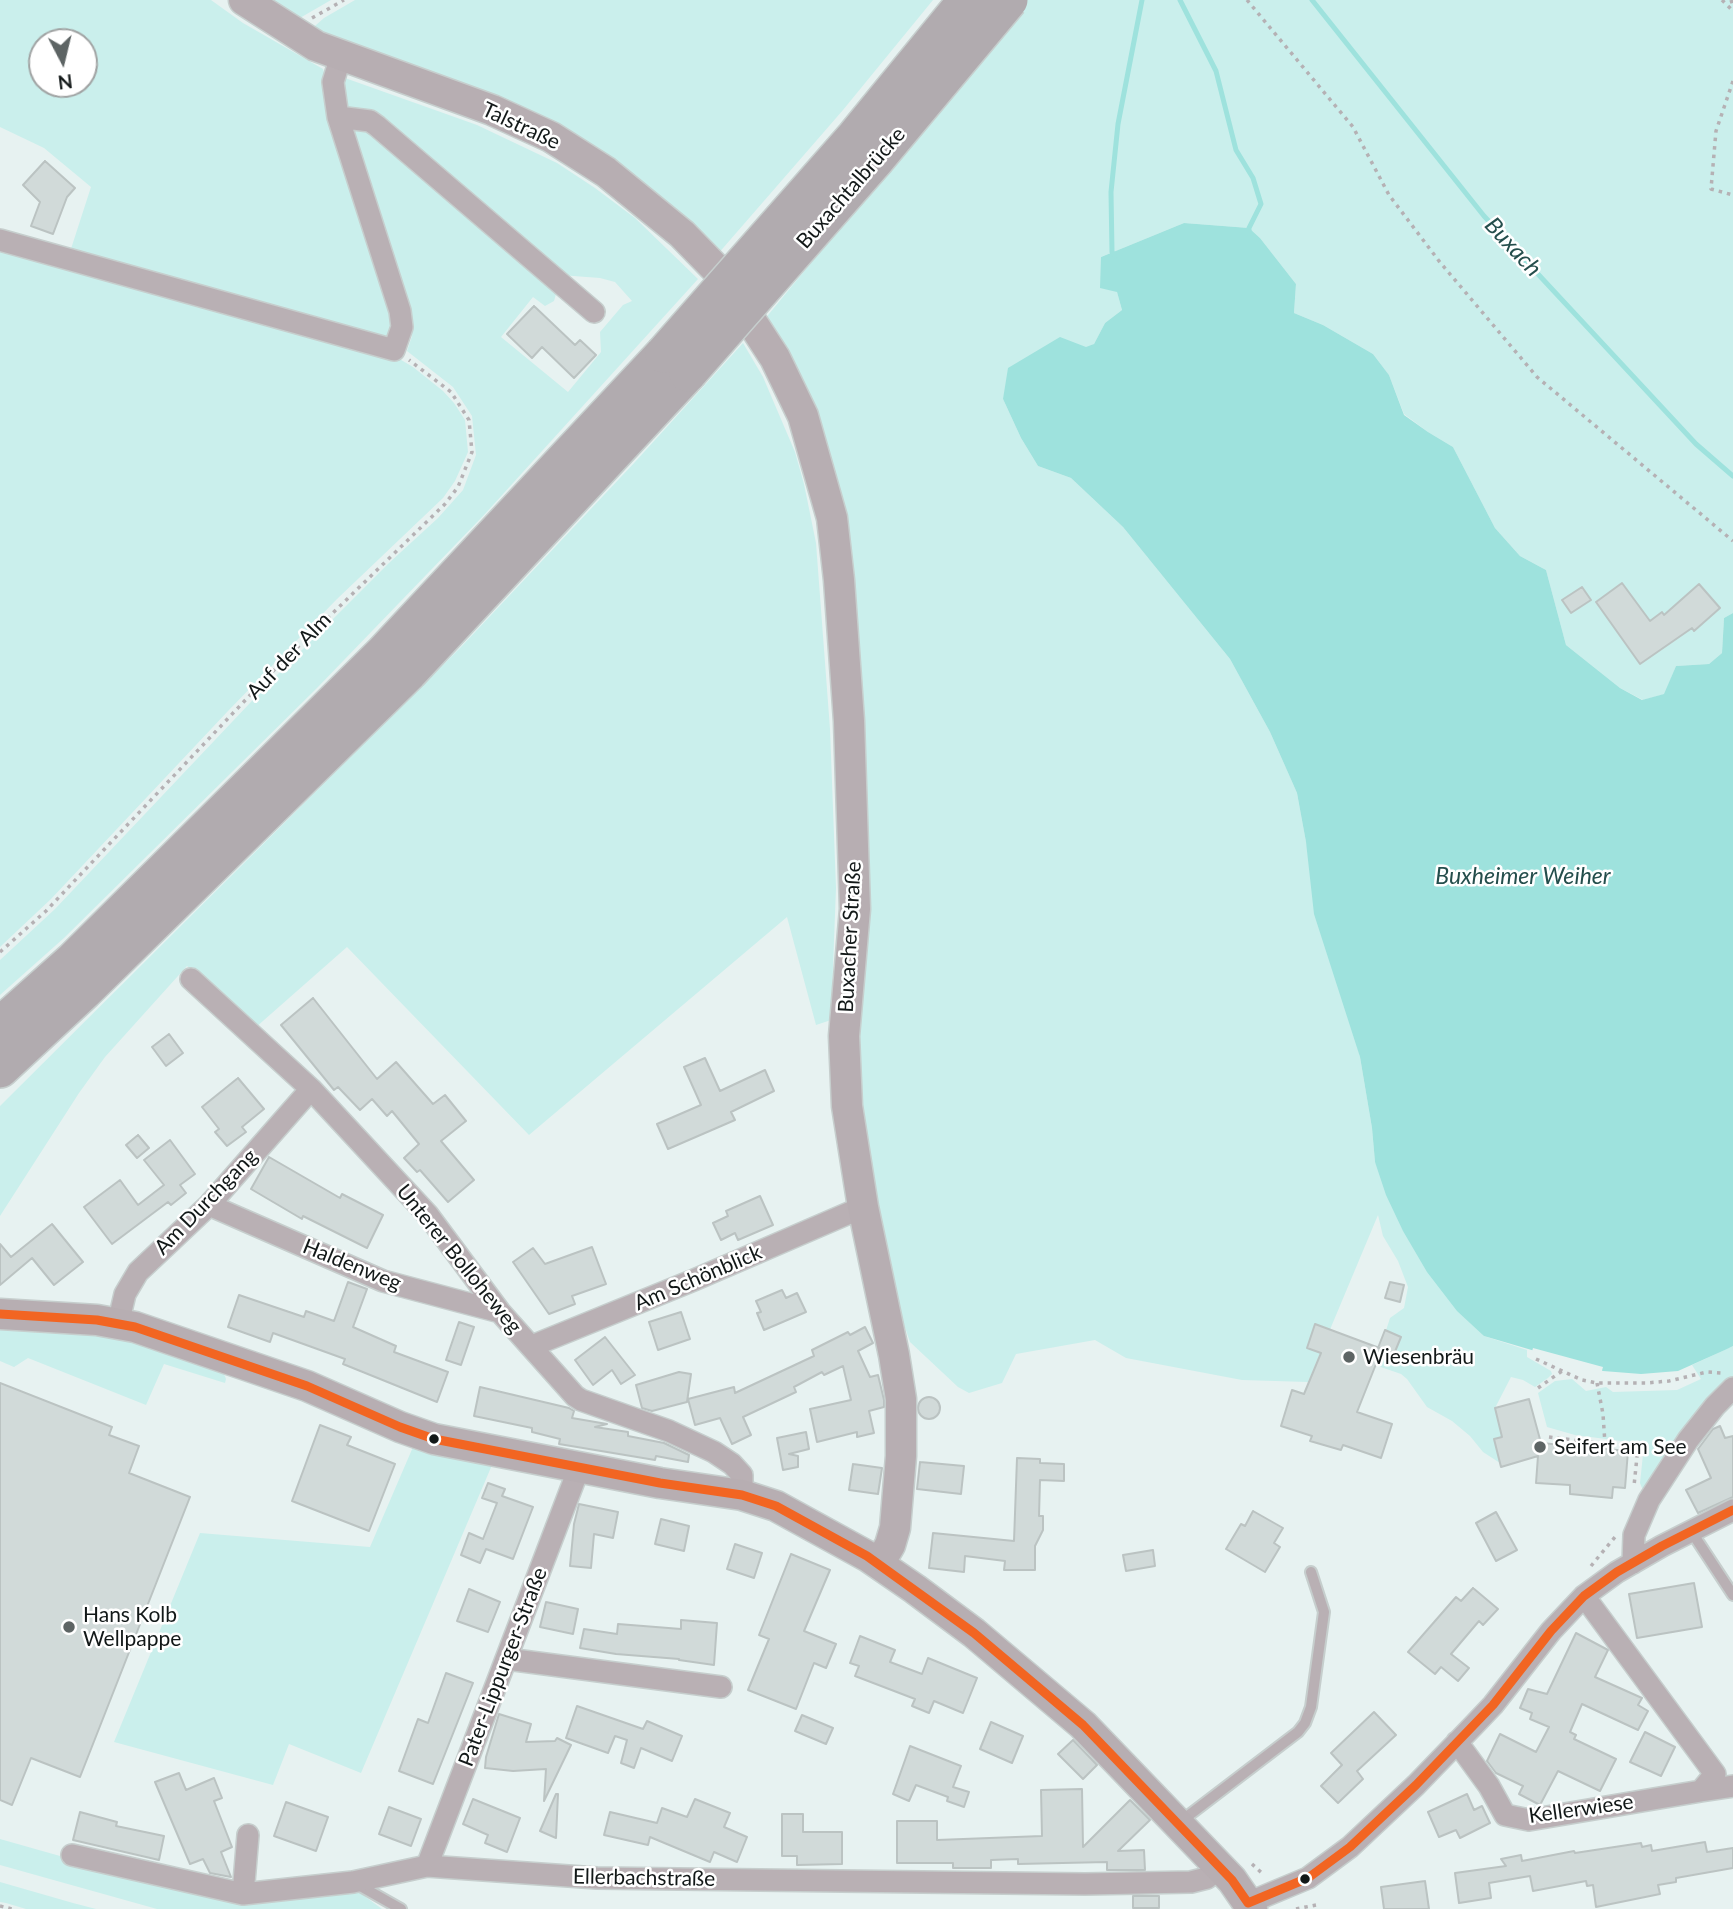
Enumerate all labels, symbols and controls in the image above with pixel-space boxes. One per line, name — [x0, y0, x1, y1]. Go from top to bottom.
north arrow — [28, 28, 98, 98]
text: N — [57, 70, 74, 95]
street label: Talstraße — [478, 97, 564, 155]
street label: Buxachtalbrücke — [791, 122, 911, 254]
water label: Buxach — [1479, 212, 1547, 282]
street label: Auf der Alm — [241, 607, 337, 705]
street label: Buxacher Straße — [833, 861, 867, 1013]
water label: Buxheimer Weiher — [1435, 863, 1611, 891]
street label: Am Durchgang — [149, 1144, 263, 1260]
street label: Unterer Bolloheweg — [391, 1179, 527, 1339]
street label: Haldenweg — [299, 1234, 405, 1296]
street label: Am Schönblick — [630, 1240, 766, 1316]
place label: Wiesenbräu — [1363, 1344, 1474, 1370]
marker: Wiesenbräu — [1341, 1349, 1357, 1365]
unlabelled marker — [427, 1432, 441, 1446]
place label: Seifert am See — [1554, 1434, 1687, 1460]
marker: Seifert am See — [1532, 1439, 1548, 1455]
street label: Pater-Lippurger-Straße — [453, 1564, 553, 1770]
place label: Hans Kolb Wellpappe — [83, 1602, 181, 1652]
marker: Hans Kolb Wellpappe — [61, 1619, 77, 1635]
street label: Kellerwiese — [1527, 1789, 1635, 1829]
street label: Ellerbachstraße — [573, 1864, 715, 1892]
unlabelled marker — [1298, 1872, 1312, 1886]

